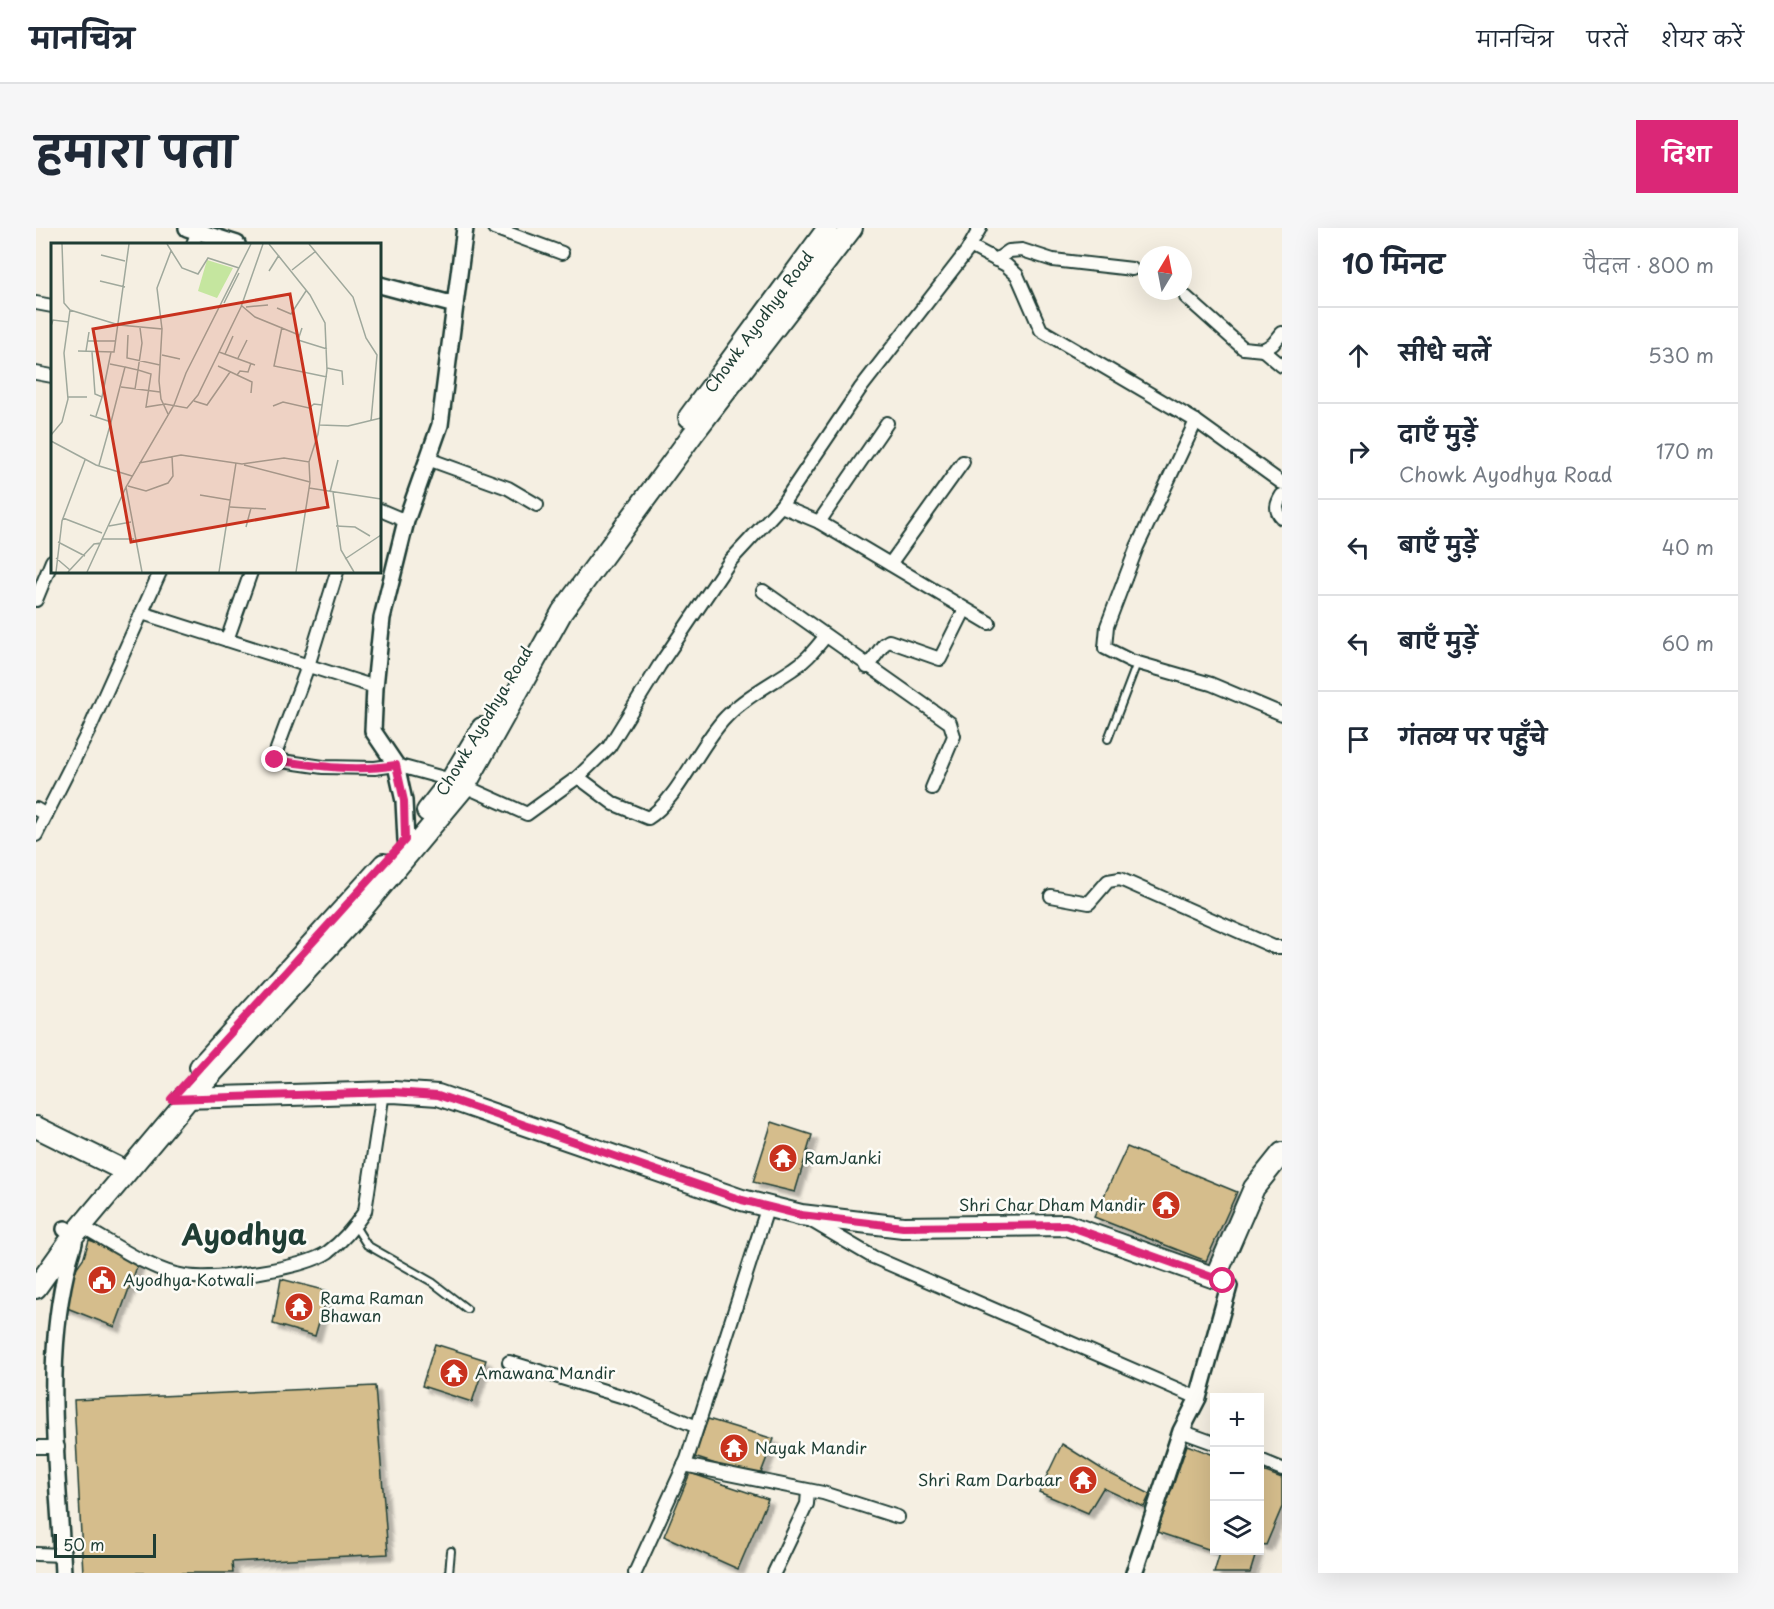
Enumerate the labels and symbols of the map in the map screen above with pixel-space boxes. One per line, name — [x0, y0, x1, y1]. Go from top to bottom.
inset map — [51, 243, 381, 573]
street label: Chowk Ayodhya Road — [698, 245, 818, 397]
north arrow — [1138, 246, 1192, 300]
street label: Chowk Ayodhya Road — [429, 641, 537, 800]
route end — [261, 746, 287, 772]
temple icon: RamJanki — [767, 1142, 799, 1174]
place label: RamJanki — [804, 1145, 881, 1169]
temple icon: Shri Char Dham Mandir — [1150, 1189, 1182, 1221]
place label: Shri Char Dham Mandir — [959, 1192, 1146, 1216]
district label: Ayodhya — [180, 1212, 307, 1255]
public building icon: Ayodhya Kotwali — [86, 1264, 118, 1296]
place label: Ayodhya Kotwali — [123, 1267, 254, 1291]
route start — [1209, 1267, 1235, 1293]
place label: Rama Raman Bhawan — [320, 1285, 424, 1327]
temple icon: Rama Raman Bhawan — [283, 1291, 315, 1323]
temple icon: Amawana Mandir — [438, 1357, 470, 1389]
place label: Amawana Mandir — [475, 1360, 616, 1384]
temple icon: Nayak Mandir — [718, 1432, 750, 1464]
place label: Nayak Mandir — [755, 1435, 867, 1459]
temple icon: Shri Ram Darbaar — [1067, 1464, 1099, 1496]
place label: Shri Ram Darbaar — [918, 1467, 1063, 1491]
scale bar — [54, 1531, 156, 1558]

